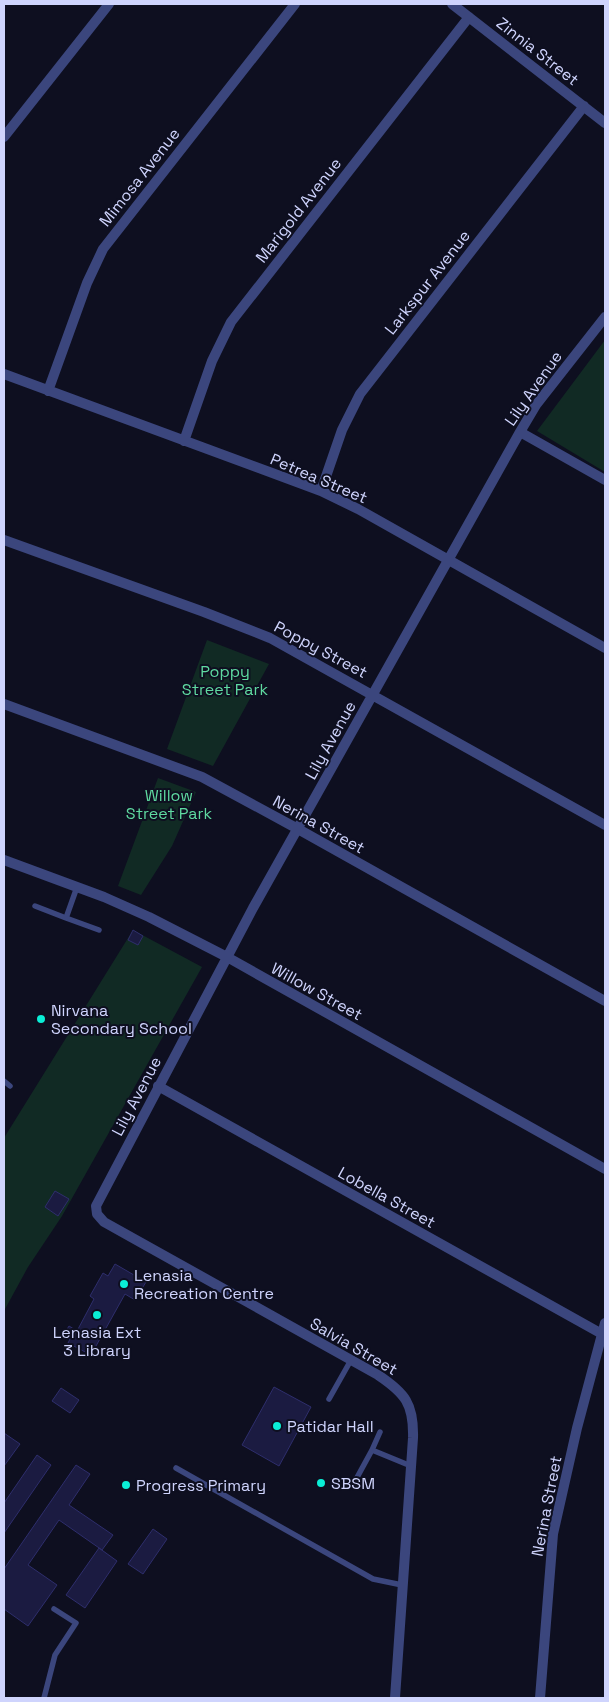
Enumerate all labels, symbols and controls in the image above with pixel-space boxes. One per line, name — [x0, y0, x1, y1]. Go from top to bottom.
street label: Zinnia Street — [492, 13, 583, 90]
street label: Mimosa Avenue — [94, 124, 184, 231]
street label: Marigold Avenue — [251, 153, 346, 267]
street label: Larkspur Avenue — [380, 226, 475, 339]
street label: Lily Avenue — [500, 347, 567, 430]
street label: Petrea Street — [267, 449, 370, 508]
street label: Poppy Street — [271, 616, 371, 683]
park label: Poppy Street Park — [182, 661, 269, 700]
street label: Lily Avenue — [300, 697, 361, 783]
park label: Willow Street Park — [126, 785, 213, 824]
street label: Nerina Street — [269, 791, 368, 858]
street label: Willow Street — [267, 958, 366, 1025]
place label: Nirvana Secondary School — [51, 1000, 192, 1039]
marker: Nirvana Secondary School — [35, 1013, 47, 1025]
street label: Lily Avenue — [107, 1053, 166, 1139]
street label: Lobella Street — [334, 1162, 439, 1233]
place label: Lenasia Recreation Centre — [134, 1265, 274, 1304]
marker: Lenasia Recreation Centre — [118, 1278, 130, 1290]
marker: Lenasia Ext 3 Library — [91, 1309, 103, 1321]
street label: Salvia Street — [306, 1313, 401, 1380]
place label: Lenasia Ext 3 Library — [53, 1322, 141, 1361]
place label: Patidar Hall — [287, 1416, 374, 1437]
marker: Patidar Hall — [271, 1420, 283, 1432]
street label: Nerina Street — [526, 1454, 567, 1558]
place label: SBSM — [331, 1473, 375, 1494]
place label: Progress Primary — [136, 1475, 266, 1496]
marker: SBSM — [315, 1477, 327, 1489]
marker: Progress Primary — [120, 1479, 132, 1491]

